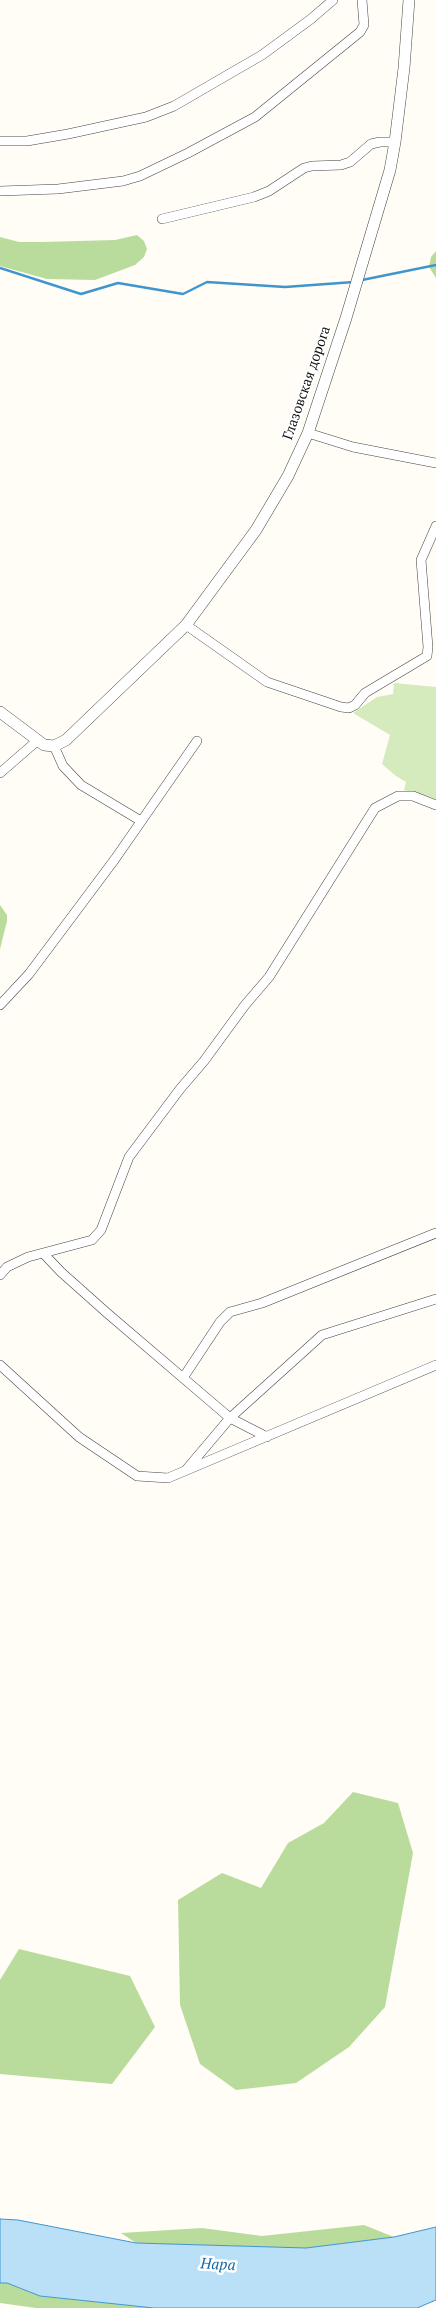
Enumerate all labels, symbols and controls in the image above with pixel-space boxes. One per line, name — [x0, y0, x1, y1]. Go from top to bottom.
street label: Глазовская дорога — [280, 324, 334, 442]
water label: Нара — [200, 2255, 236, 2275]

